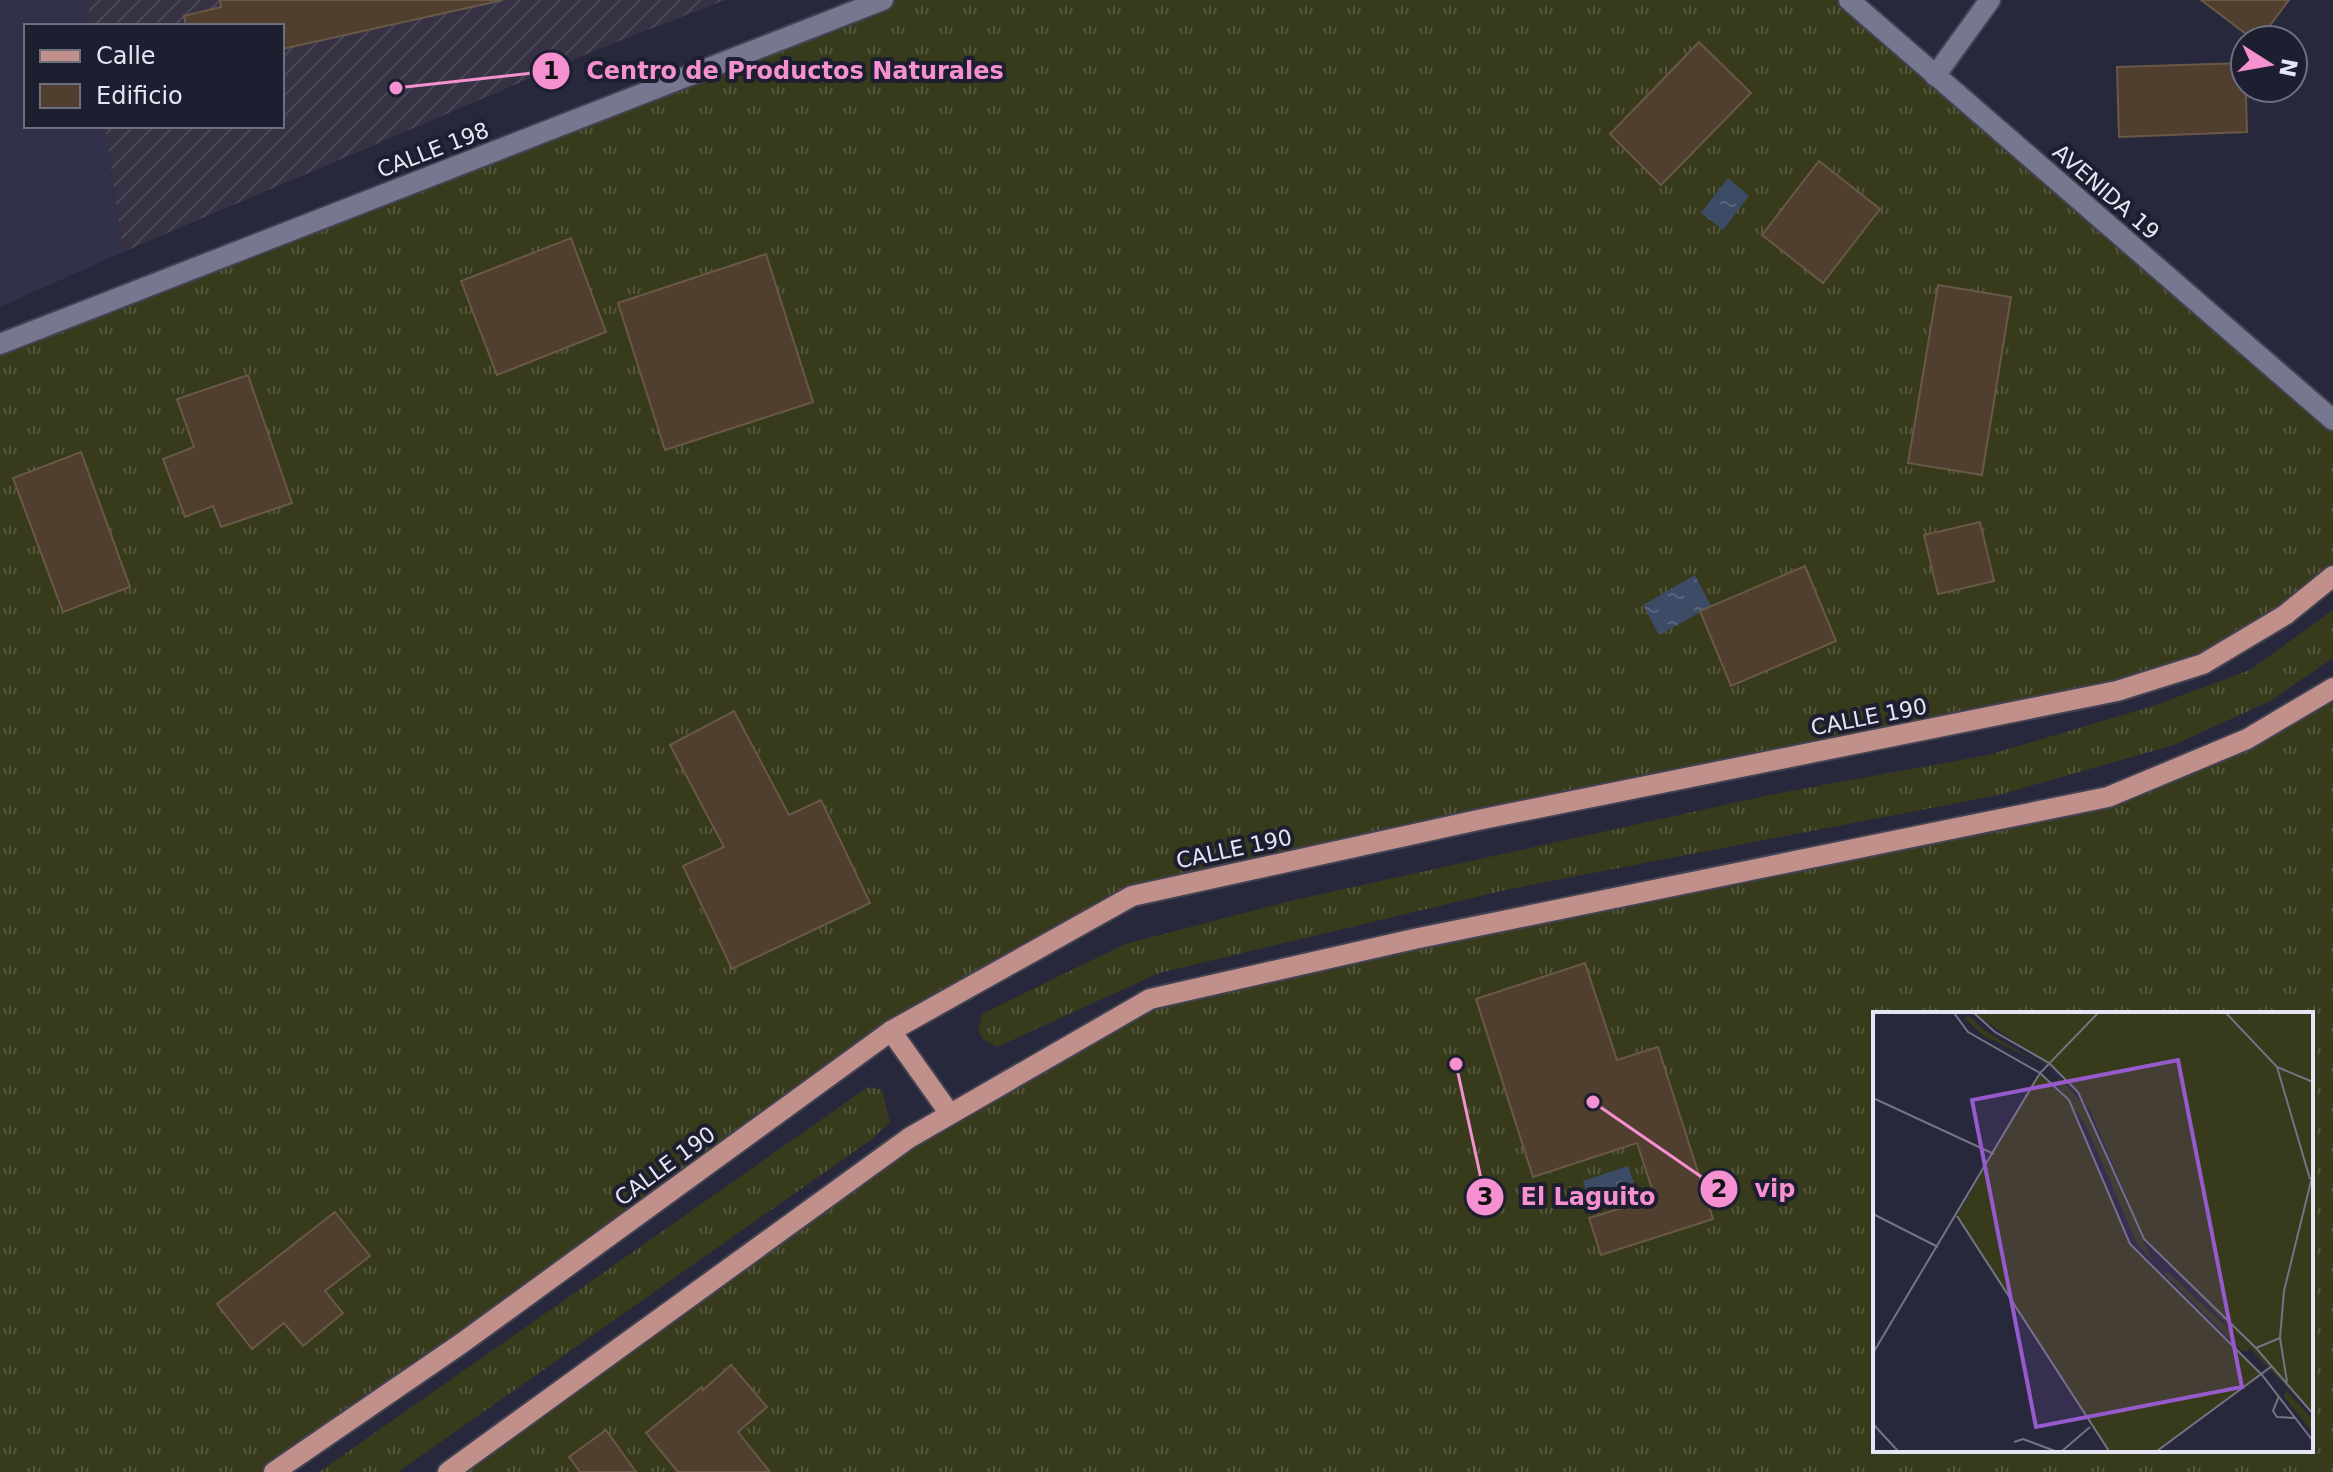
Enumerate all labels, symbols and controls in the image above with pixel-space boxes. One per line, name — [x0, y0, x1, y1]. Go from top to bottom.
legend — [24, 24, 284, 128]
north arrow — [2229, 24, 2309, 104]
text: Calle — [96, 42, 156, 70]
callout: Centro de Productos Naturales — [531, 47, 1020, 95]
text: N — [2274, 56, 2302, 79]
text: 1 — [543, 57, 559, 85]
text: Centro de Productos Naturales — [586, 57, 1004, 85]
text: Edificio — [96, 82, 183, 110]
street label: CALLE 198 — [374, 117, 492, 183]
street label: AVENIDA 19 — [2048, 139, 2164, 245]
street label: CALLE 190 — [1809, 693, 1929, 741]
street label: CALLE 190 — [1174, 825, 1294, 873]
inset map — [1873, 1012, 2313, 1452]
street label: CALLE 190 — [610, 1121, 720, 1211]
callout: vip — [1699, 1165, 1812, 1213]
callout: El Laguito — [1465, 1173, 1671, 1221]
text: 2 — [1711, 1175, 1727, 1203]
text: vip — [1754, 1175, 1796, 1203]
text: 3 — [1477, 1183, 1493, 1211]
text: El Laguito — [1521, 1183, 1655, 1211]

